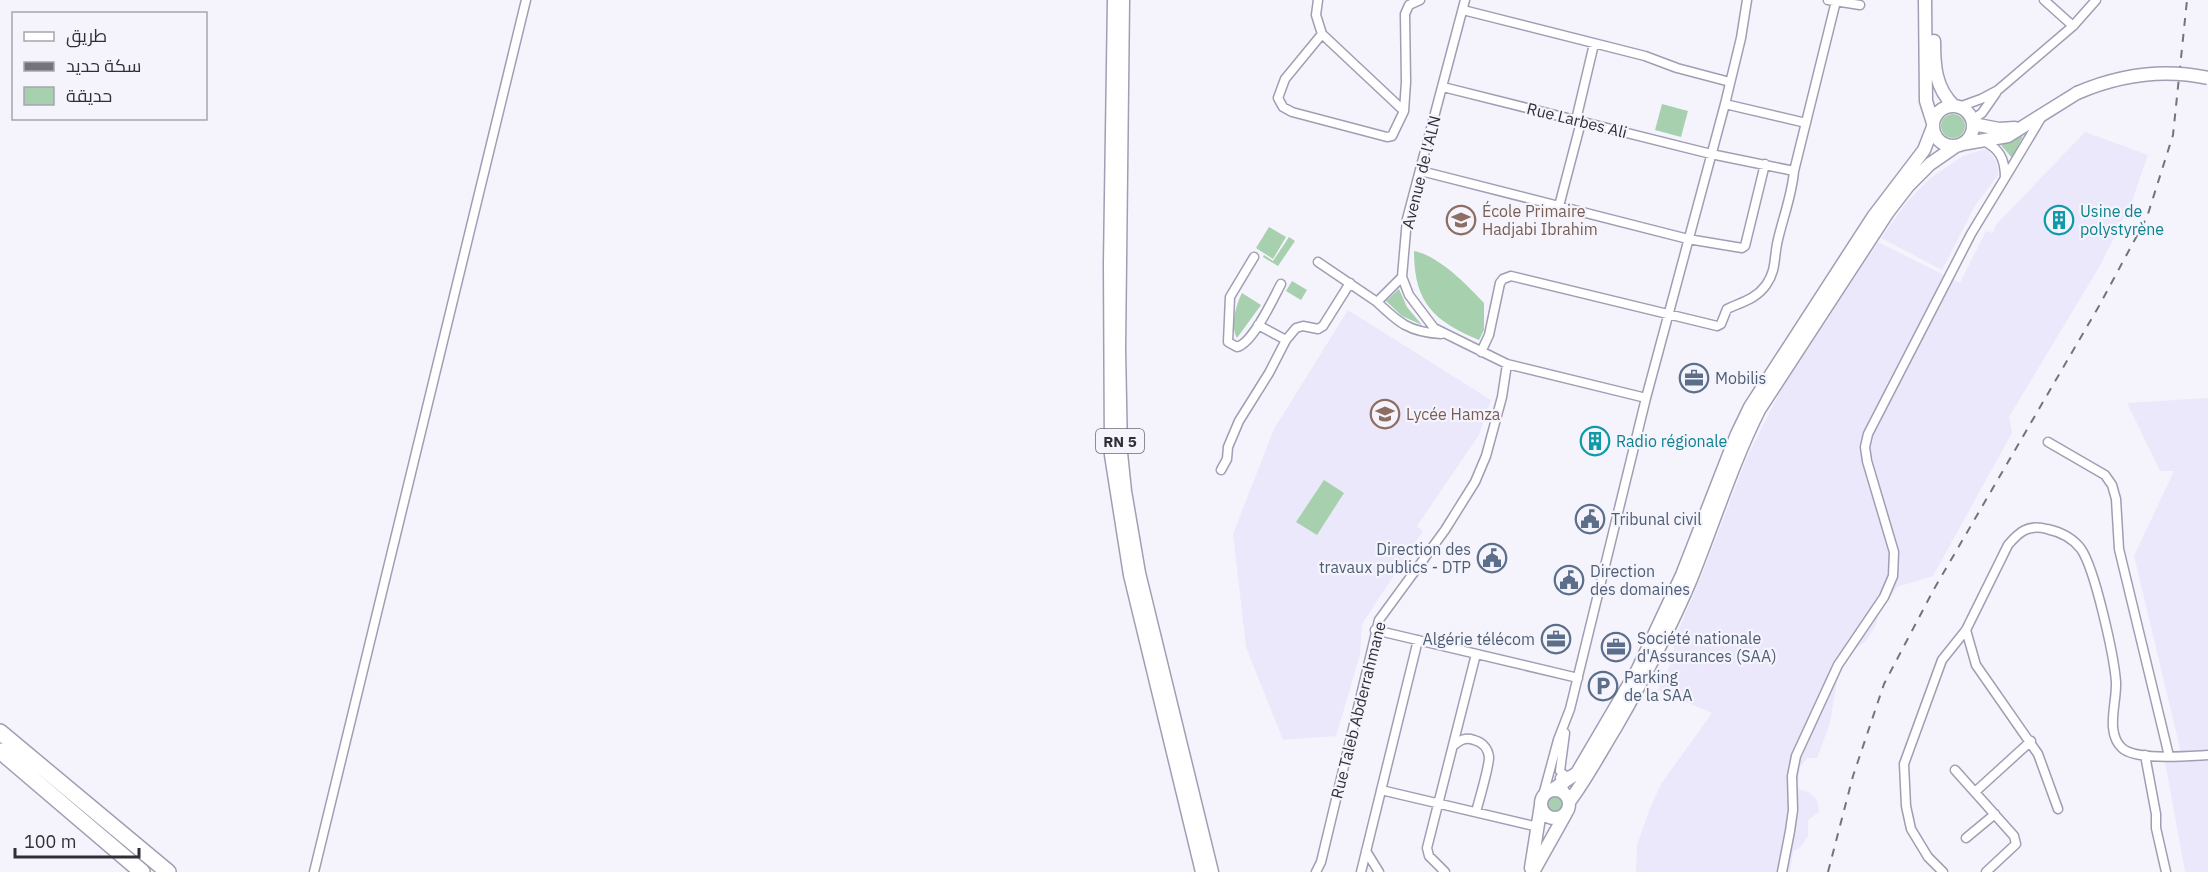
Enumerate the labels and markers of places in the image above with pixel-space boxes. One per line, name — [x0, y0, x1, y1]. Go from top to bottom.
place label: École Primaire Hadjabi Ibrahim — [1482, 200, 1598, 239]
place label: Usine de polystyrène — [2080, 201, 2164, 239]
school or university icon: École Primaire Hadjabi Ibrahim — [1445, 204, 1477, 236]
building icon: Usine de polystyrène — [2043, 204, 2075, 236]
office icon: Mobilis — [1678, 362, 1710, 394]
place label: Mobilis — [1715, 368, 1766, 388]
school or university icon: Lycée Hamza — [1369, 398, 1401, 430]
place label: Lycée Hamza — [1406, 404, 1501, 424]
building icon: Radio régionale — [1579, 425, 1611, 457]
place label: Radio régionale — [1616, 431, 1728, 451]
public building icon: Tribunal civil — [1574, 503, 1606, 535]
place label: Tribunal civil — [1611, 509, 1702, 529]
place label: Direction des travaux publics - DTP — [1319, 539, 1471, 577]
public building icon: Direction des travaux publics - DTP — [1476, 542, 1508, 574]
place label: Direction des domaines — [1590, 561, 1690, 599]
public building icon: Direction des domaines — [1553, 564, 1585, 596]
office icon: Algérie télécom — [1540, 623, 1572, 655]
place label: Société nationale d'Assurances (SAA) — [1637, 628, 1777, 666]
place label: Algérie télécom — [1422, 629, 1535, 649]
office icon: Société nationale d'Assurances (SAA) — [1600, 631, 1632, 663]
place label: Parking de la SAA — [1624, 667, 1693, 705]
parking icon: Parking de la SAA — [1587, 670, 1619, 702]

